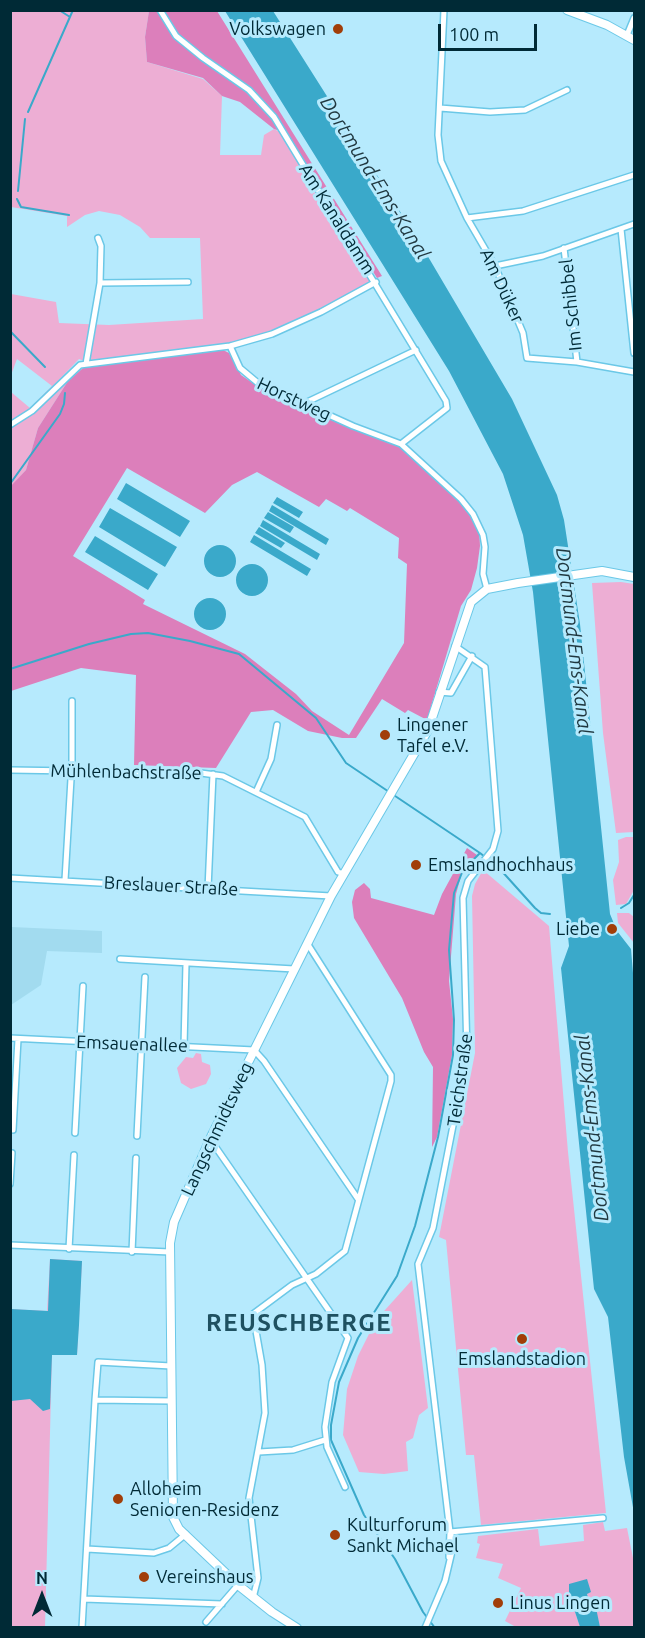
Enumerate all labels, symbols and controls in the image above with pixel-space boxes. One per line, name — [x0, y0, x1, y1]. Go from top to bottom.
scale bar — [441, 12, 540, 50]
place label: Volkswagen — [229, 18, 326, 40]
marker: Volkswagen — [331, 22, 345, 36]
text: 100 m — [449, 24, 499, 44]
water label: Dortmund-Ems-Kanal — [315, 92, 435, 264]
street label: Am Kanaldamm — [294, 160, 380, 278]
street label: Am Düker — [475, 245, 529, 327]
street label: Im Schibbel — [555, 258, 587, 352]
street label: Horstweg — [254, 373, 334, 425]
water label: Dortmund-Ems-Kanal — [551, 546, 597, 736]
place label: Lingener Tafel e.V. — [397, 714, 469, 756]
marker: Lingener Tafel e.V. — [378, 728, 392, 742]
street label: Mühlenbachstraße — [50, 760, 202, 784]
place label: Emslandhochhaus — [428, 854, 573, 876]
marker: Emslandhochhaus — [409, 858, 423, 872]
street label: Breslauer Straße — [103, 872, 239, 900]
place label: Liebe — [556, 918, 600, 940]
marker: Liebe — [605, 922, 619, 936]
street label: Emsauenallee — [76, 1031, 188, 1057]
street label: Teichstraße — [443, 1032, 477, 1128]
water label: Dortmund-Ems-Kanal — [570, 1033, 614, 1223]
street label: Langschmidtsweg — [177, 1059, 257, 1199]
district label: REUSCHBERGE — [206, 1309, 392, 1337]
marker: Emslandstadion — [515, 1332, 529, 1346]
place label: Emslandstadion — [458, 1348, 586, 1370]
place label: Alloheim Senioren-Residenz — [130, 1478, 279, 1520]
marker: Alloheim Senioren-Residenz — [111, 1492, 125, 1506]
place label: Kulturforum Sankt Michael — [347, 1514, 459, 1556]
marker: Kulturforum Sankt Michael — [328, 1528, 342, 1542]
north arrow — [12, 1566, 72, 1626]
place label: Vereinshaus — [156, 1566, 254, 1588]
text: N — [36, 1569, 48, 1587]
marker: Vereinshaus — [137, 1570, 151, 1584]
place label: Linus Lingen — [510, 1592, 610, 1614]
marker: Linus Lingen — [491, 1596, 505, 1610]

